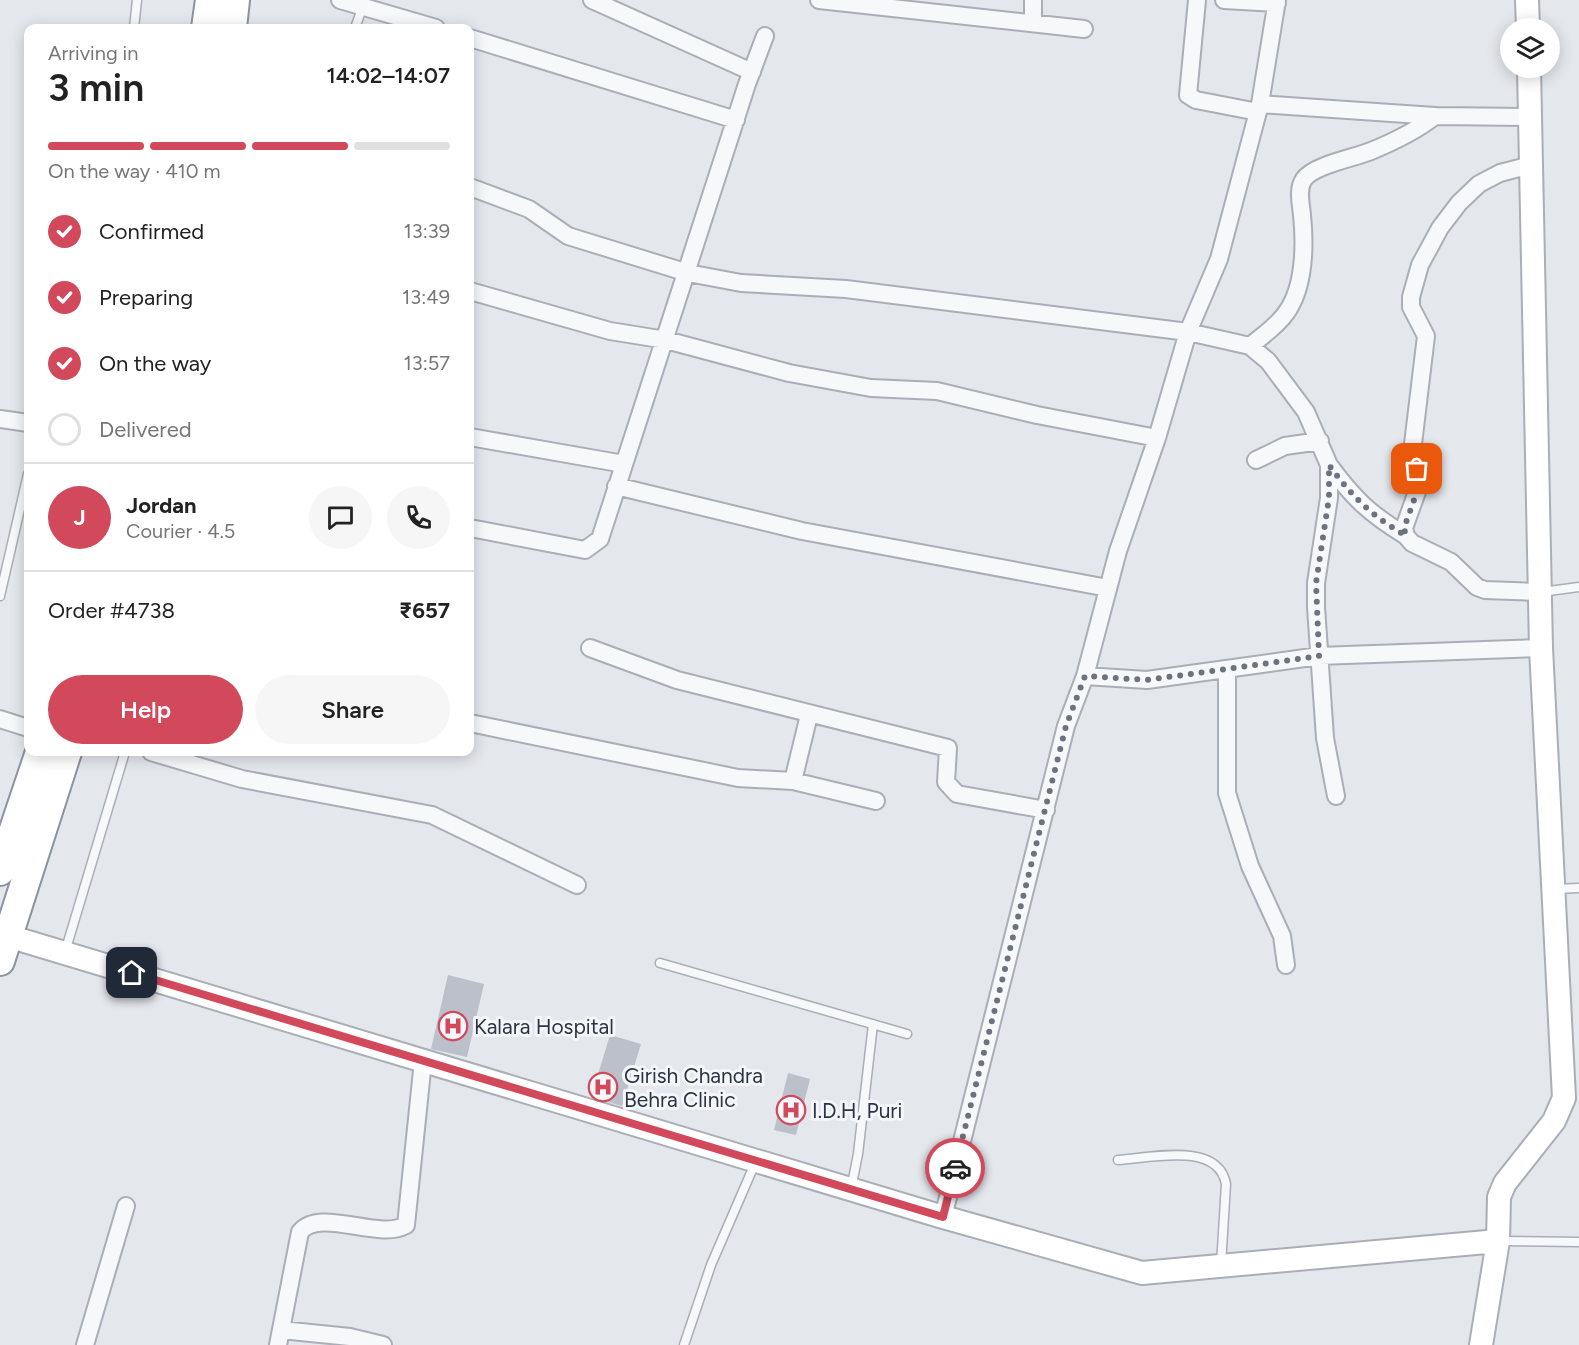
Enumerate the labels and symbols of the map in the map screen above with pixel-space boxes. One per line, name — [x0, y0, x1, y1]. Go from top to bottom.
pin — [1391, 443, 1442, 494]
pin — [106, 947, 157, 998]
hospital icon: Kalara Hospital — [437, 1010, 469, 1042]
place label: Kalara Hospital — [474, 1014, 614, 1039]
place label: Girish Chandra Behra Clinic — [624, 1063, 763, 1112]
hospital icon: Girish Chandra Behra Clinic — [587, 1071, 619, 1103]
hospital icon: I.D.H, Puri — [775, 1094, 807, 1126]
place label: I.D.H, Puri — [812, 1098, 902, 1123]
courier — [925, 1138, 985, 1198]

